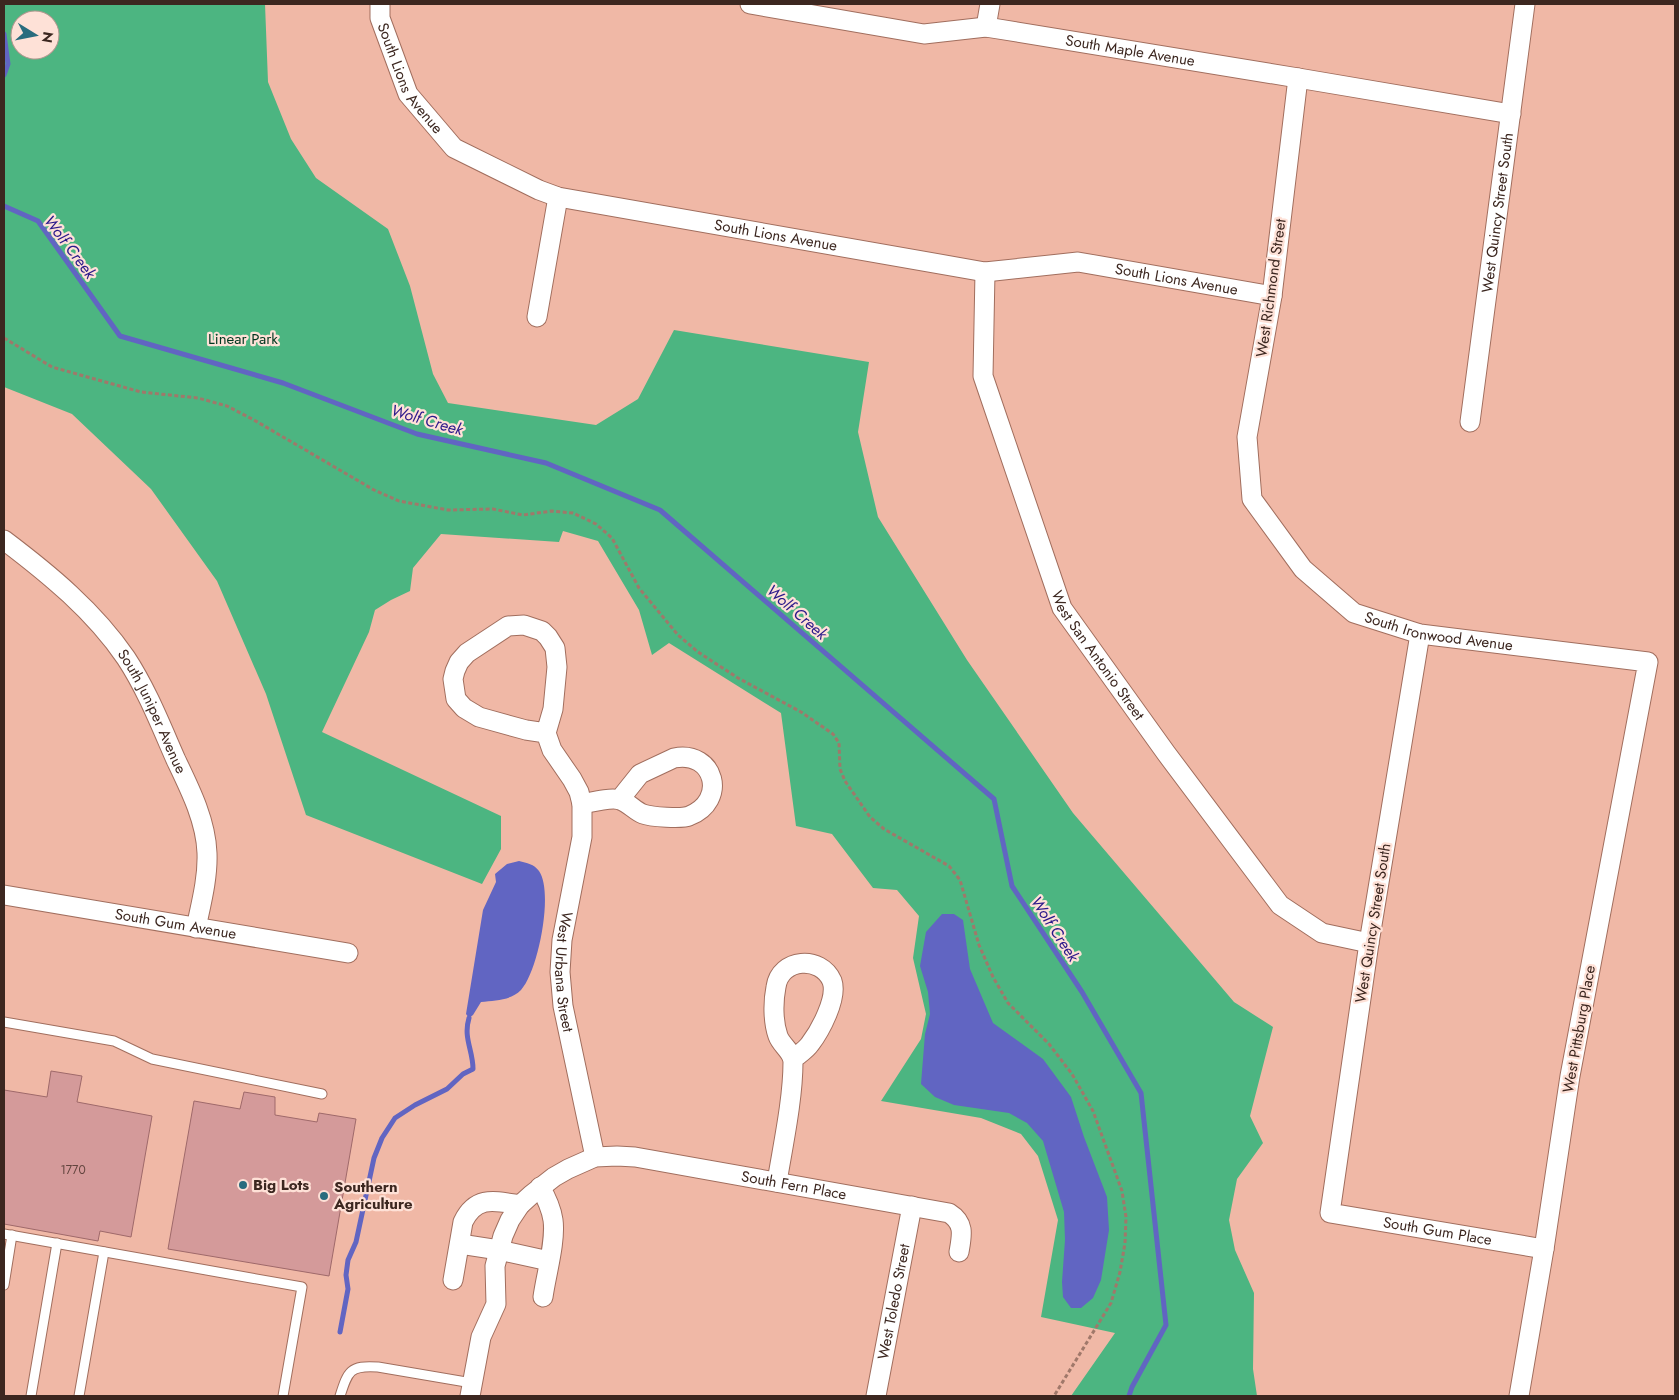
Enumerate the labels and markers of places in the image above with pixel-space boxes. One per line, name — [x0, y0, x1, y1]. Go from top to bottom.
place label: Big Lots — [253, 1174, 309, 1196]
place label: Southern Agriculture — [333, 1176, 413, 1215]
marker: Big Lots — [237, 1179, 249, 1191]
marker: Southern Agriculture — [318, 1190, 330, 1202]

